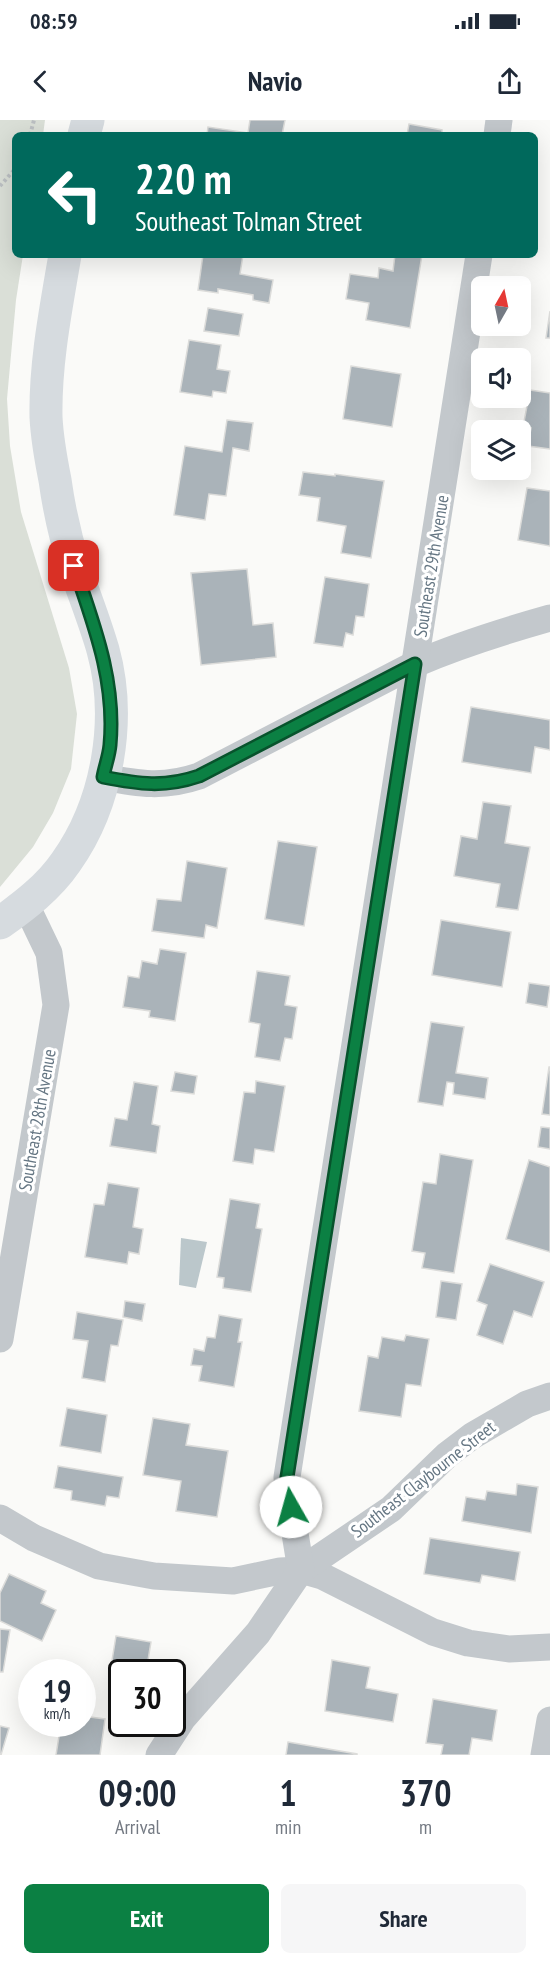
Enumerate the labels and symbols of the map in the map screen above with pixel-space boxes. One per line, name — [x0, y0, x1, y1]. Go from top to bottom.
north arrow — [471, 276, 531, 336]
street label: Southeast 29th Avenue — [408, 493, 454, 639]
pin — [48, 540, 99, 591]
street label: Southeast 28th Avenue — [13, 1047, 61, 1193]
street label: Southeast Claybourne Street — [346, 1415, 500, 1542]
position arrow — [259, 1475, 323, 1539]
speed limit sign: 30 — [108, 1659, 186, 1737]

